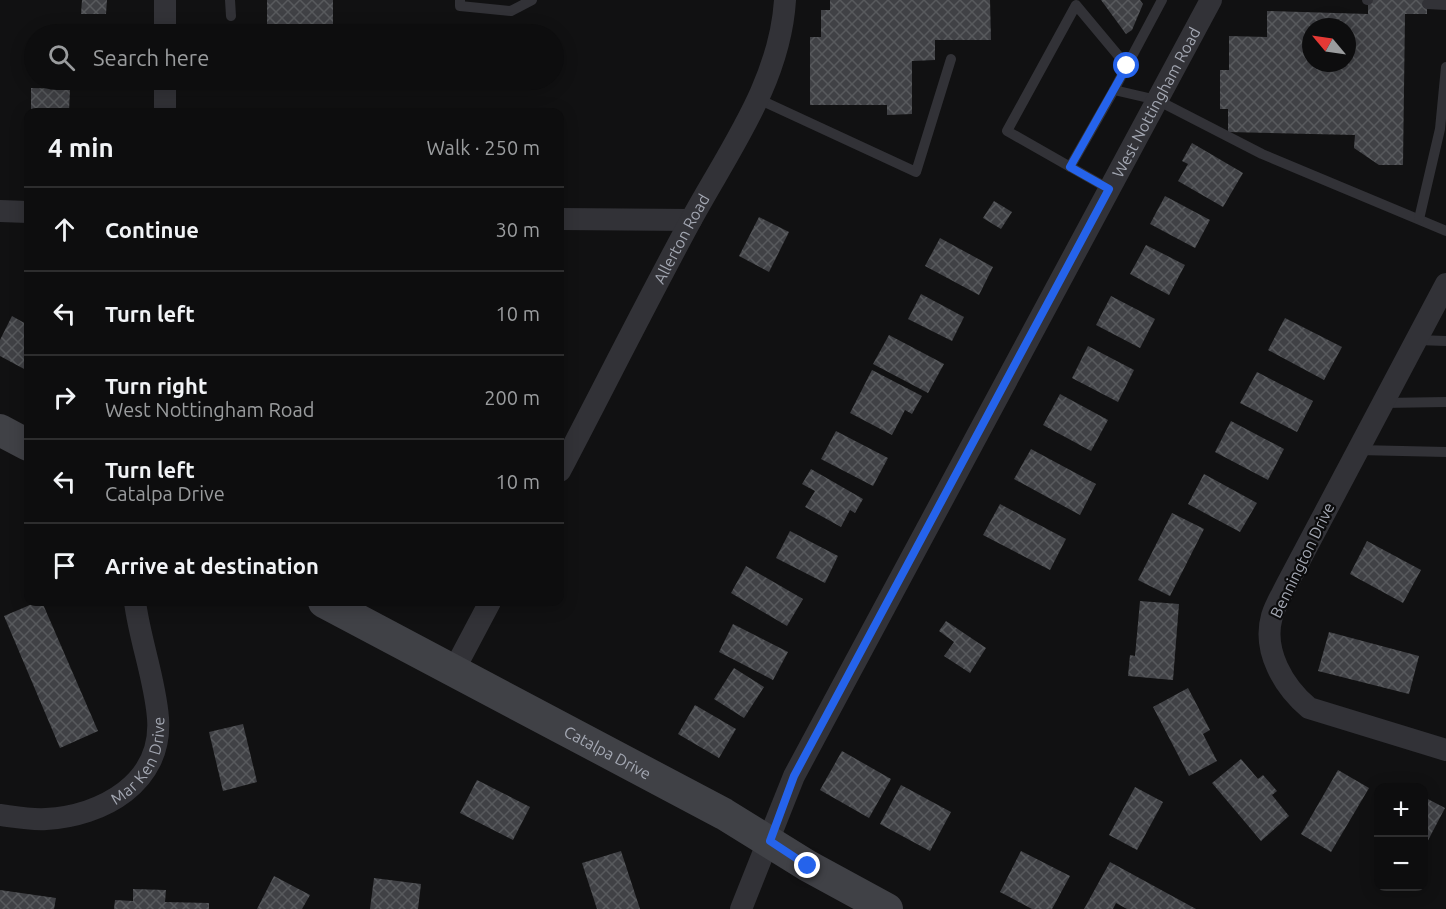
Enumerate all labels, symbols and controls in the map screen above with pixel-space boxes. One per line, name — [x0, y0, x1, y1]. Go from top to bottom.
north arrow — [1302, 18, 1356, 72]
search box — [24, 24, 564, 90]
street label: West Nottingham Road — [1108, 24, 1204, 180]
icon: search — [45, 41, 78, 74]
text: Search here — [93, 45, 209, 70]
route start — [1113, 52, 1139, 78]
text: 4 min — [48, 133, 114, 162]
text: Walk · 250 m — [427, 136, 540, 159]
street label: Allerton Road — [650, 191, 713, 287]
icon: ahead — [48, 213, 81, 246]
text: Continue — [105, 217, 199, 242]
text: 30 m — [496, 218, 540, 241]
icon: left — [48, 297, 81, 330]
text: Turn left — [105, 301, 195, 326]
text: 10 m — [496, 302, 540, 325]
text: Turn right — [105, 373, 207, 398]
icon: right — [48, 381, 81, 414]
text: 200 m — [484, 386, 540, 409]
text: West Nottingham Road — [105, 398, 314, 421]
text: Turn left — [105, 457, 195, 482]
icon: left — [48, 465, 81, 498]
text: 10 m — [496, 470, 540, 493]
text: Catalpa Drive — [105, 482, 225, 505]
street label: Bennington Drive — [1266, 500, 1338, 620]
icon: arrive — [48, 549, 81, 582]
text: Arrive at destination — [105, 553, 319, 578]
street label: Mar Ken Drive — [107, 717, 167, 808]
street label: Catalpa Drive — [561, 722, 654, 783]
map controls — [1374, 783, 1428, 891]
button: + — [1374, 783, 1428, 837]
button: − — [1374, 837, 1428, 891]
route end — [794, 852, 820, 878]

